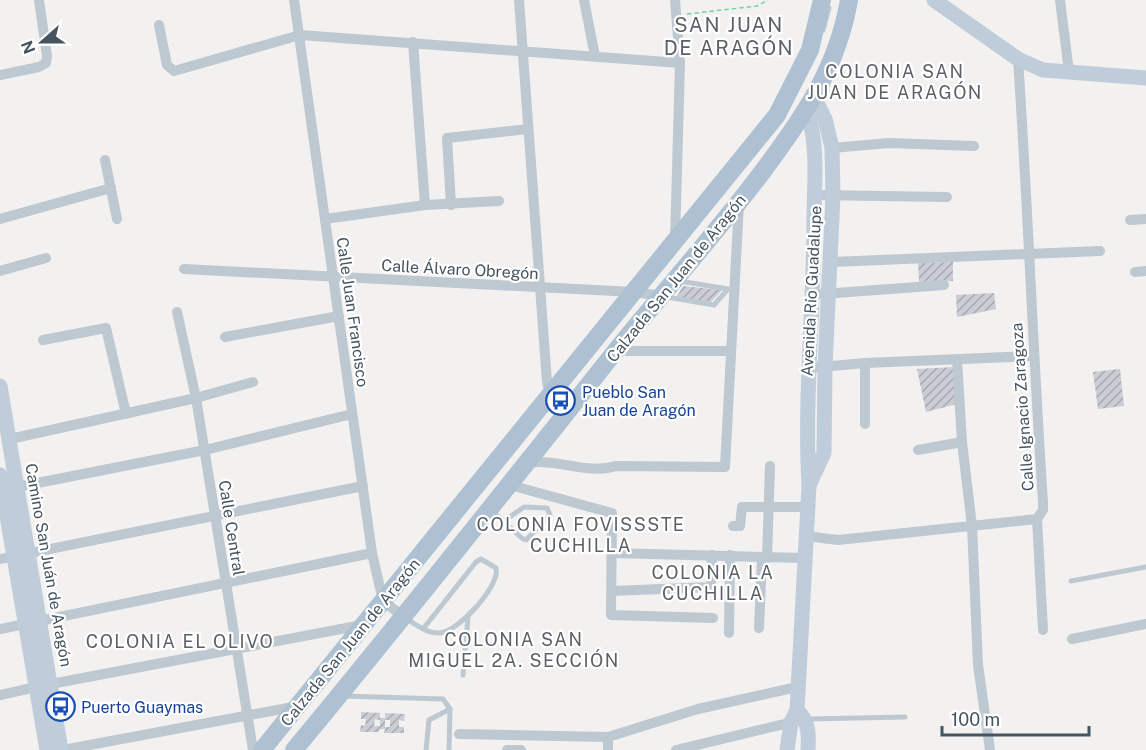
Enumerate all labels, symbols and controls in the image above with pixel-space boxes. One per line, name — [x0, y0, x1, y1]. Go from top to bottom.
north arrow — [12, 12, 72, 72]
district label: SAN JUAN DE ARAGÓN — [664, 13, 794, 60]
text: N — [17, 38, 40, 56]
district label: COLONIA SAN JUAN DE ARAGÓN — [807, 61, 983, 103]
street label: Calzada San Juan de Aragón — [603, 191, 750, 366]
street label: Avenida Río Guadalupe — [798, 205, 825, 377]
street label: Calle Juan Francisco — [333, 236, 372, 388]
street label: Calle Álvaro Obregón — [381, 255, 539, 283]
street label: Calle Ignacio Zaragoza — [1007, 322, 1038, 492]
place label: Pueblo San Juan de Aragón — [582, 383, 696, 420]
bus stop icon: Pueblo San Juan de Aragón — [545, 385, 577, 417]
street label: Camino San Juán de Aragón — [21, 462, 76, 668]
street label: Calle Central — [215, 479, 248, 577]
district label: COLONIA FOVISSSTE CUCHILLA — [477, 514, 685, 556]
street label: Calzada San Juan de Aragón — [277, 555, 424, 730]
district label: COLONIA LA CUCHILLA — [651, 562, 775, 604]
district label: COLONIA SAN MIGUEL 2A. SECCIÓN — [408, 629, 620, 671]
district label: COLONIA EL OLIVO — [86, 631, 274, 652]
bus stop icon: Puerto Guaymas — [44, 691, 76, 723]
place label: Puerto Guaymas — [81, 698, 203, 717]
scale bar — [942, 699, 1089, 737]
text: 100 m — [951, 709, 1000, 730]

